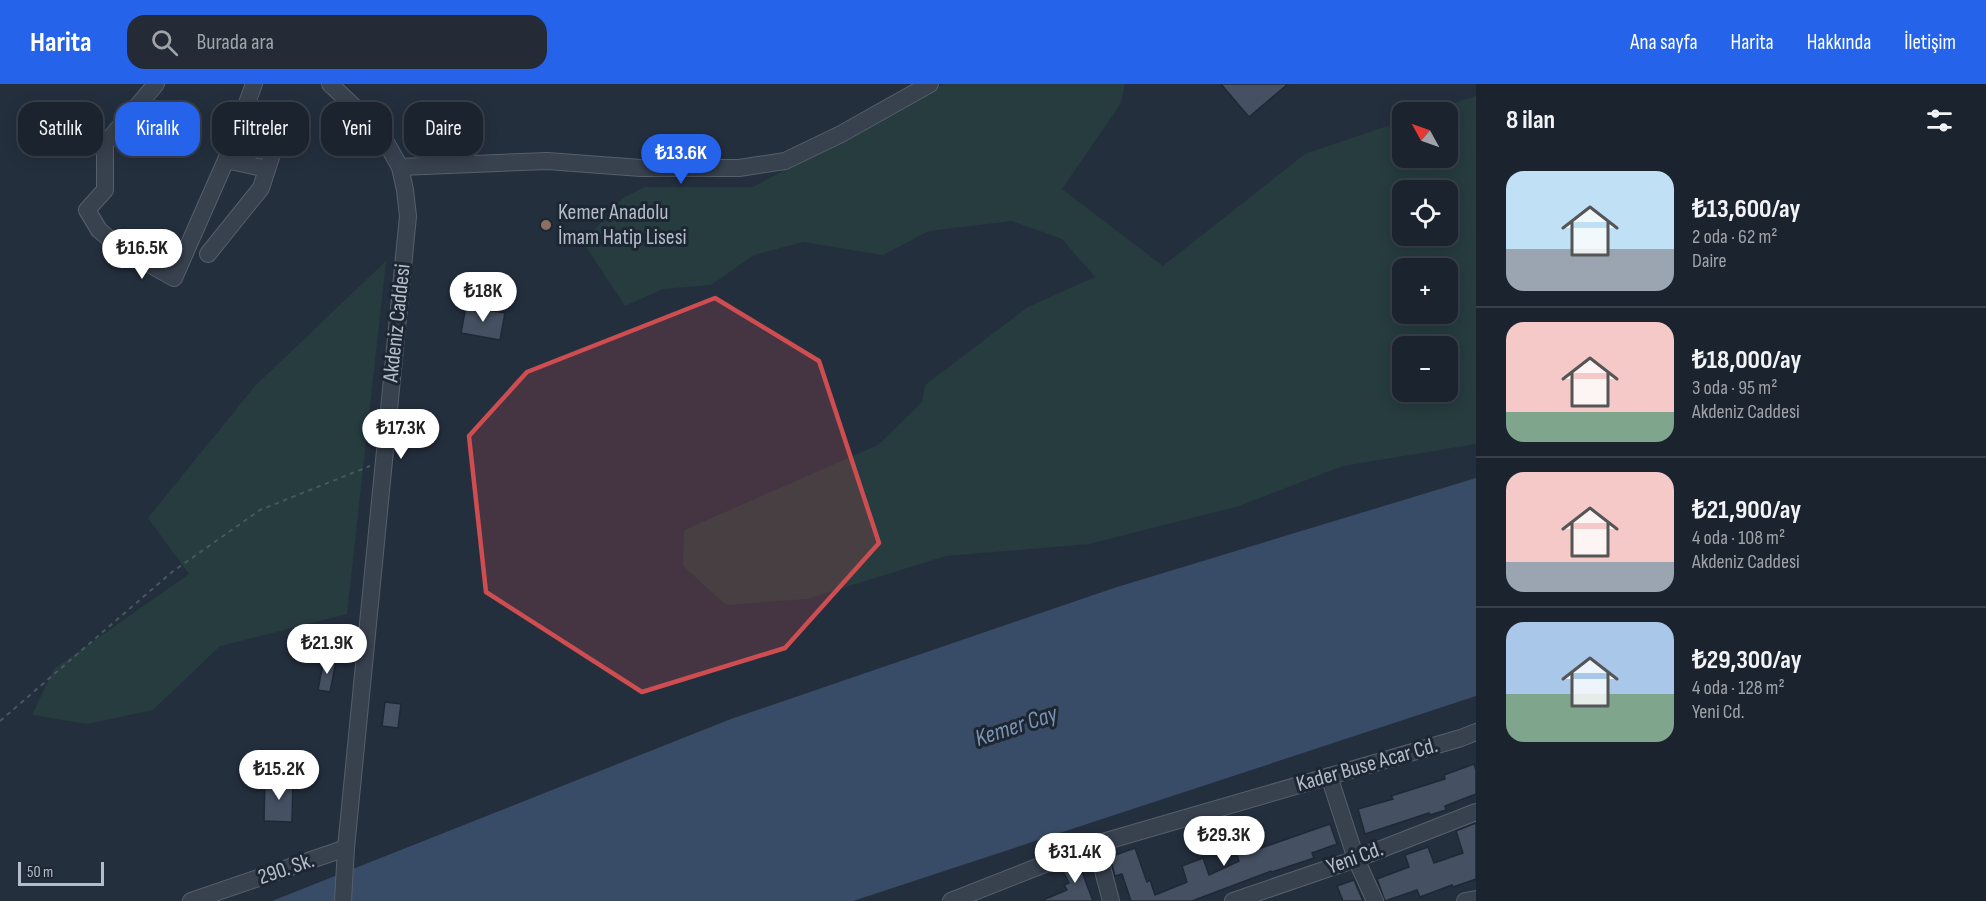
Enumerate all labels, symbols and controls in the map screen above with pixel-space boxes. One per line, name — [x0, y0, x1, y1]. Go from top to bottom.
search box — [127, 15, 547, 69]
text: Harita — [30, 26, 91, 59]
icon: search — [148, 26, 181, 59]
text: Burada ara — [196, 29, 274, 56]
text: Ana sayfa — [1630, 30, 1698, 55]
text: Harita — [1731, 30, 1774, 55]
text: Hakkında — [1807, 30, 1871, 55]
text: İletişim — [1904, 30, 1956, 55]
chip: Satılık — [18, 102, 103, 156]
chip: Kiralık — [115, 102, 200, 156]
chip: Filtreler — [212, 102, 309, 156]
chip: Yeni — [321, 102, 392, 156]
chip: Daire — [404, 102, 483, 156]
north arrow — [1392, 102, 1458, 168]
map controls — [1392, 102, 1458, 402]
icon: filters — [1923, 104, 1956, 137]
text: 8 ilan — [1506, 105, 1555, 136]
pin: ₺13.6K — [632, 134, 730, 185]
text: ₺13.6K — [655, 141, 707, 165]
button: locate — [1392, 180, 1458, 246]
text: ₺13,600/ay — [1692, 194, 1800, 225]
icon: home — [1554, 195, 1626, 267]
place label: Kemer Anadolu İmam Hatip Lisesi — [558, 199, 687, 251]
marker: Kemer Anadolu İmam Hatip Lisesi — [539, 218, 553, 232]
text: 2 oda · 62 m² — [1692, 225, 1778, 249]
pin: ₺16.5K — [93, 229, 191, 280]
text: ₺16.5K — [116, 236, 168, 260]
text: Daire — [1692, 249, 1727, 273]
button: + — [1392, 258, 1458, 324]
street label: Akdeniz Caddesi — [377, 263, 417, 384]
pin: ₺18K — [447, 272, 519, 323]
text: ₺18K — [464, 279, 502, 303]
button: − — [1392, 336, 1458, 402]
text: ₺18,000/ay — [1692, 345, 1801, 376]
icon: home — [1554, 346, 1626, 418]
text: 3 oda · 95 m² — [1692, 376, 1777, 400]
text: Akdeniz Caddesi — [1692, 400, 1800, 424]
pin: ₺17.3K — [352, 409, 450, 460]
text: ₺17.3K — [376, 416, 426, 440]
text: ₺21,900/ay — [1692, 495, 1801, 526]
icon: home — [1554, 496, 1626, 568]
text: 4 oda · 108 m² — [1692, 526, 1785, 550]
text: Akdeniz Caddesi — [1692, 550, 1800, 574]
pin: ₺21.9K — [278, 624, 376, 675]
text: ₺21.9K — [301, 631, 353, 655]
text: ₺29,300/ay — [1692, 645, 1802, 676]
icon: home — [1554, 646, 1626, 718]
text: 4 oda · 128 m² — [1692, 676, 1785, 700]
water label: Kemer Cay — [971, 699, 1062, 753]
text: Yeni Cd. — [1692, 700, 1744, 724]
street label: Kader Buse Acar Cd. — [1293, 732, 1441, 798]
pin: ₺15.2K — [230, 750, 328, 801]
text: ₺15.2K — [253, 757, 305, 781]
pin: ₺29.3K — [1175, 816, 1273, 867]
text: ₺29.3K — [1198, 823, 1250, 847]
pin: ₺31.4K — [1026, 833, 1124, 884]
street label: Yeni Cd. — [1323, 835, 1387, 881]
text: ₺31.4K — [1049, 840, 1101, 864]
street label: 290. Sk. — [254, 847, 318, 891]
scale bar — [18, 859, 104, 886]
text: 50 m — [27, 863, 53, 882]

